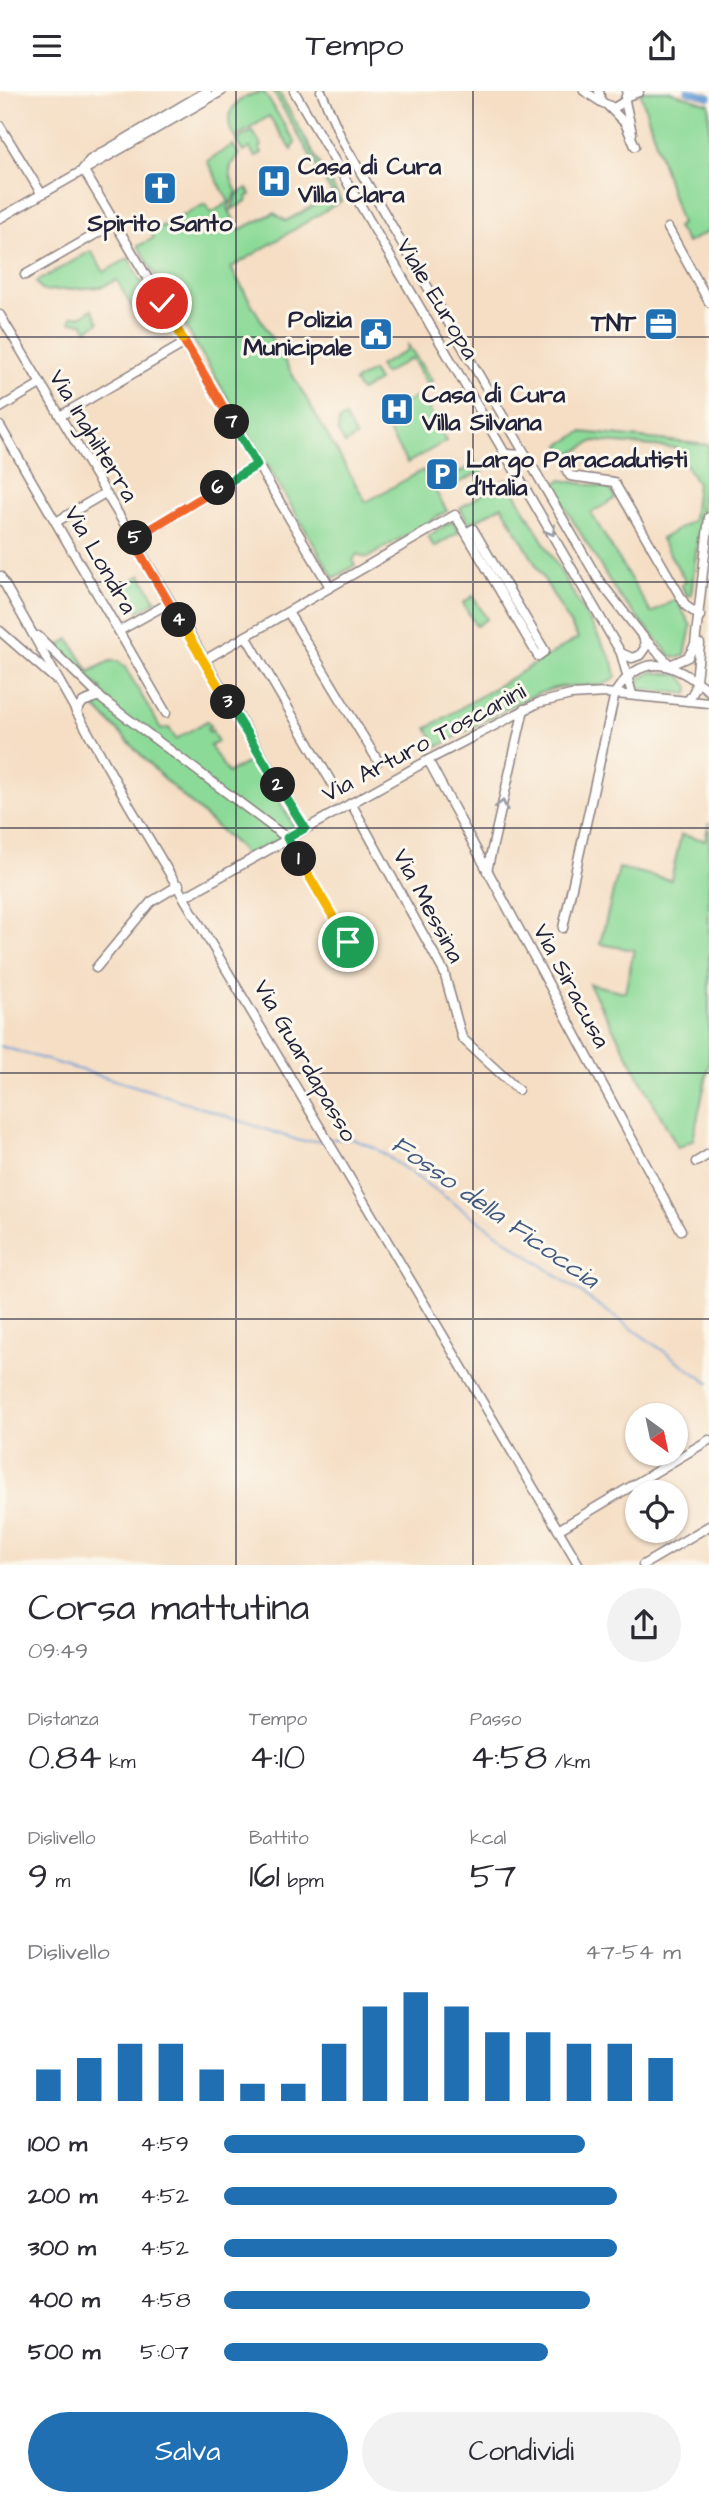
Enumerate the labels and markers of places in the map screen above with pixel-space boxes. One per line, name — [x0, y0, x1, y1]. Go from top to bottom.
place label: Casa di Cura Villa Clara — [297, 150, 442, 212]
hospital icon: Casa di Cura Villa Clara — [255, 162, 293, 200]
church icon: Spirito Santo — [141, 169, 179, 207]
place label: Spirito Santo — [87, 207, 233, 241]
pin — [132, 273, 192, 333]
place label: Polizia Municipale — [243, 303, 353, 365]
office icon: TNT — [642, 305, 680, 343]
place label: TNT — [590, 307, 637, 341]
public building icon: Polizia Municipale — [357, 315, 395, 353]
place label: Casa di Cura Villa Silvana — [421, 378, 566, 440]
hospital icon: Casa di Cura Villa Silvana — [378, 390, 416, 428]
pin: 7 — [215, 405, 250, 439]
place label: Largo Paracadutisti d'Italia — [465, 443, 688, 505]
parking icon: Largo Paracadutisti d'Italia — [423, 455, 461, 493]
pin: 6 — [200, 471, 235, 505]
pin: 5 — [118, 521, 152, 555]
pin: 4 — [162, 603, 196, 637]
pin: 3 — [210, 685, 246, 719]
pin: 2 — [260, 767, 296, 803]
pin: 1 — [282, 841, 316, 877]
pin — [318, 912, 378, 972]

